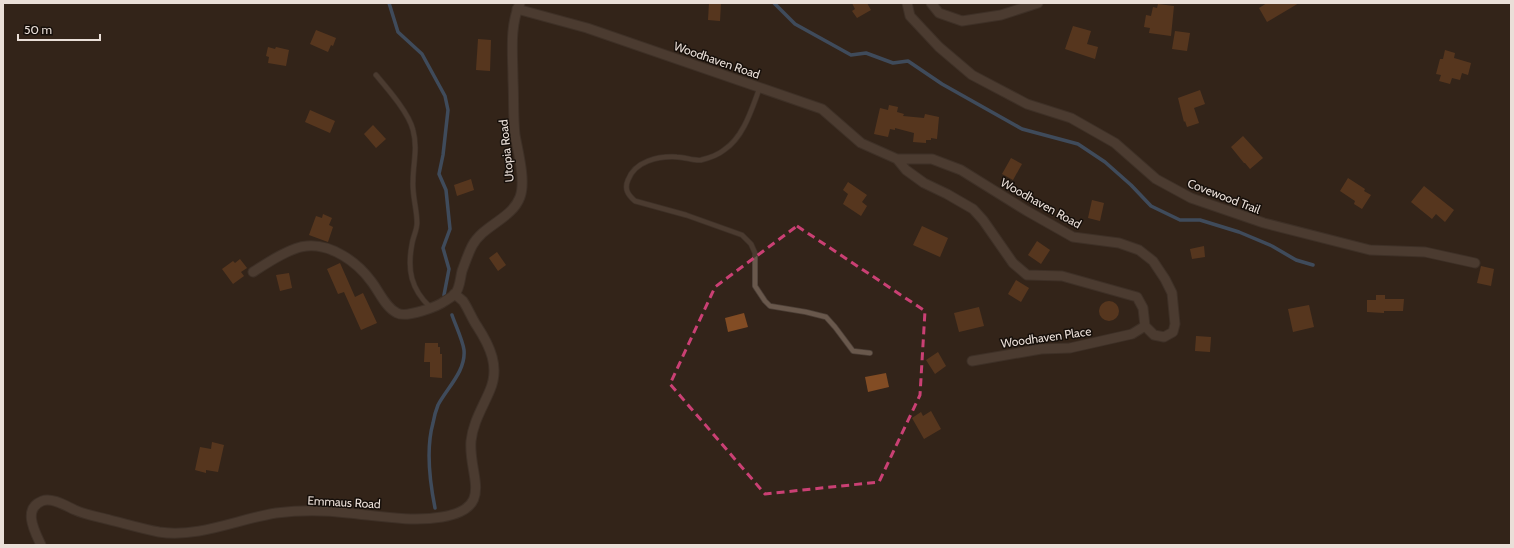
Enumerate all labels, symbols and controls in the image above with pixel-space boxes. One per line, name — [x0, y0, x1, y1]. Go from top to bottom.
scale bar — [18, 16, 100, 42]
text: 50 m — [24, 22, 52, 37]
street label: Woodhaven Road — [672, 38, 762, 82]
street label: Utopia Road — [495, 119, 517, 183]
street label: Woodhaven Road — [998, 175, 1084, 231]
street label: Covewood Trail — [1185, 175, 1263, 217]
street label: Woodhaven Place — [1000, 323, 1092, 351]
street label: Emmaus Road — [307, 493, 381, 511]

